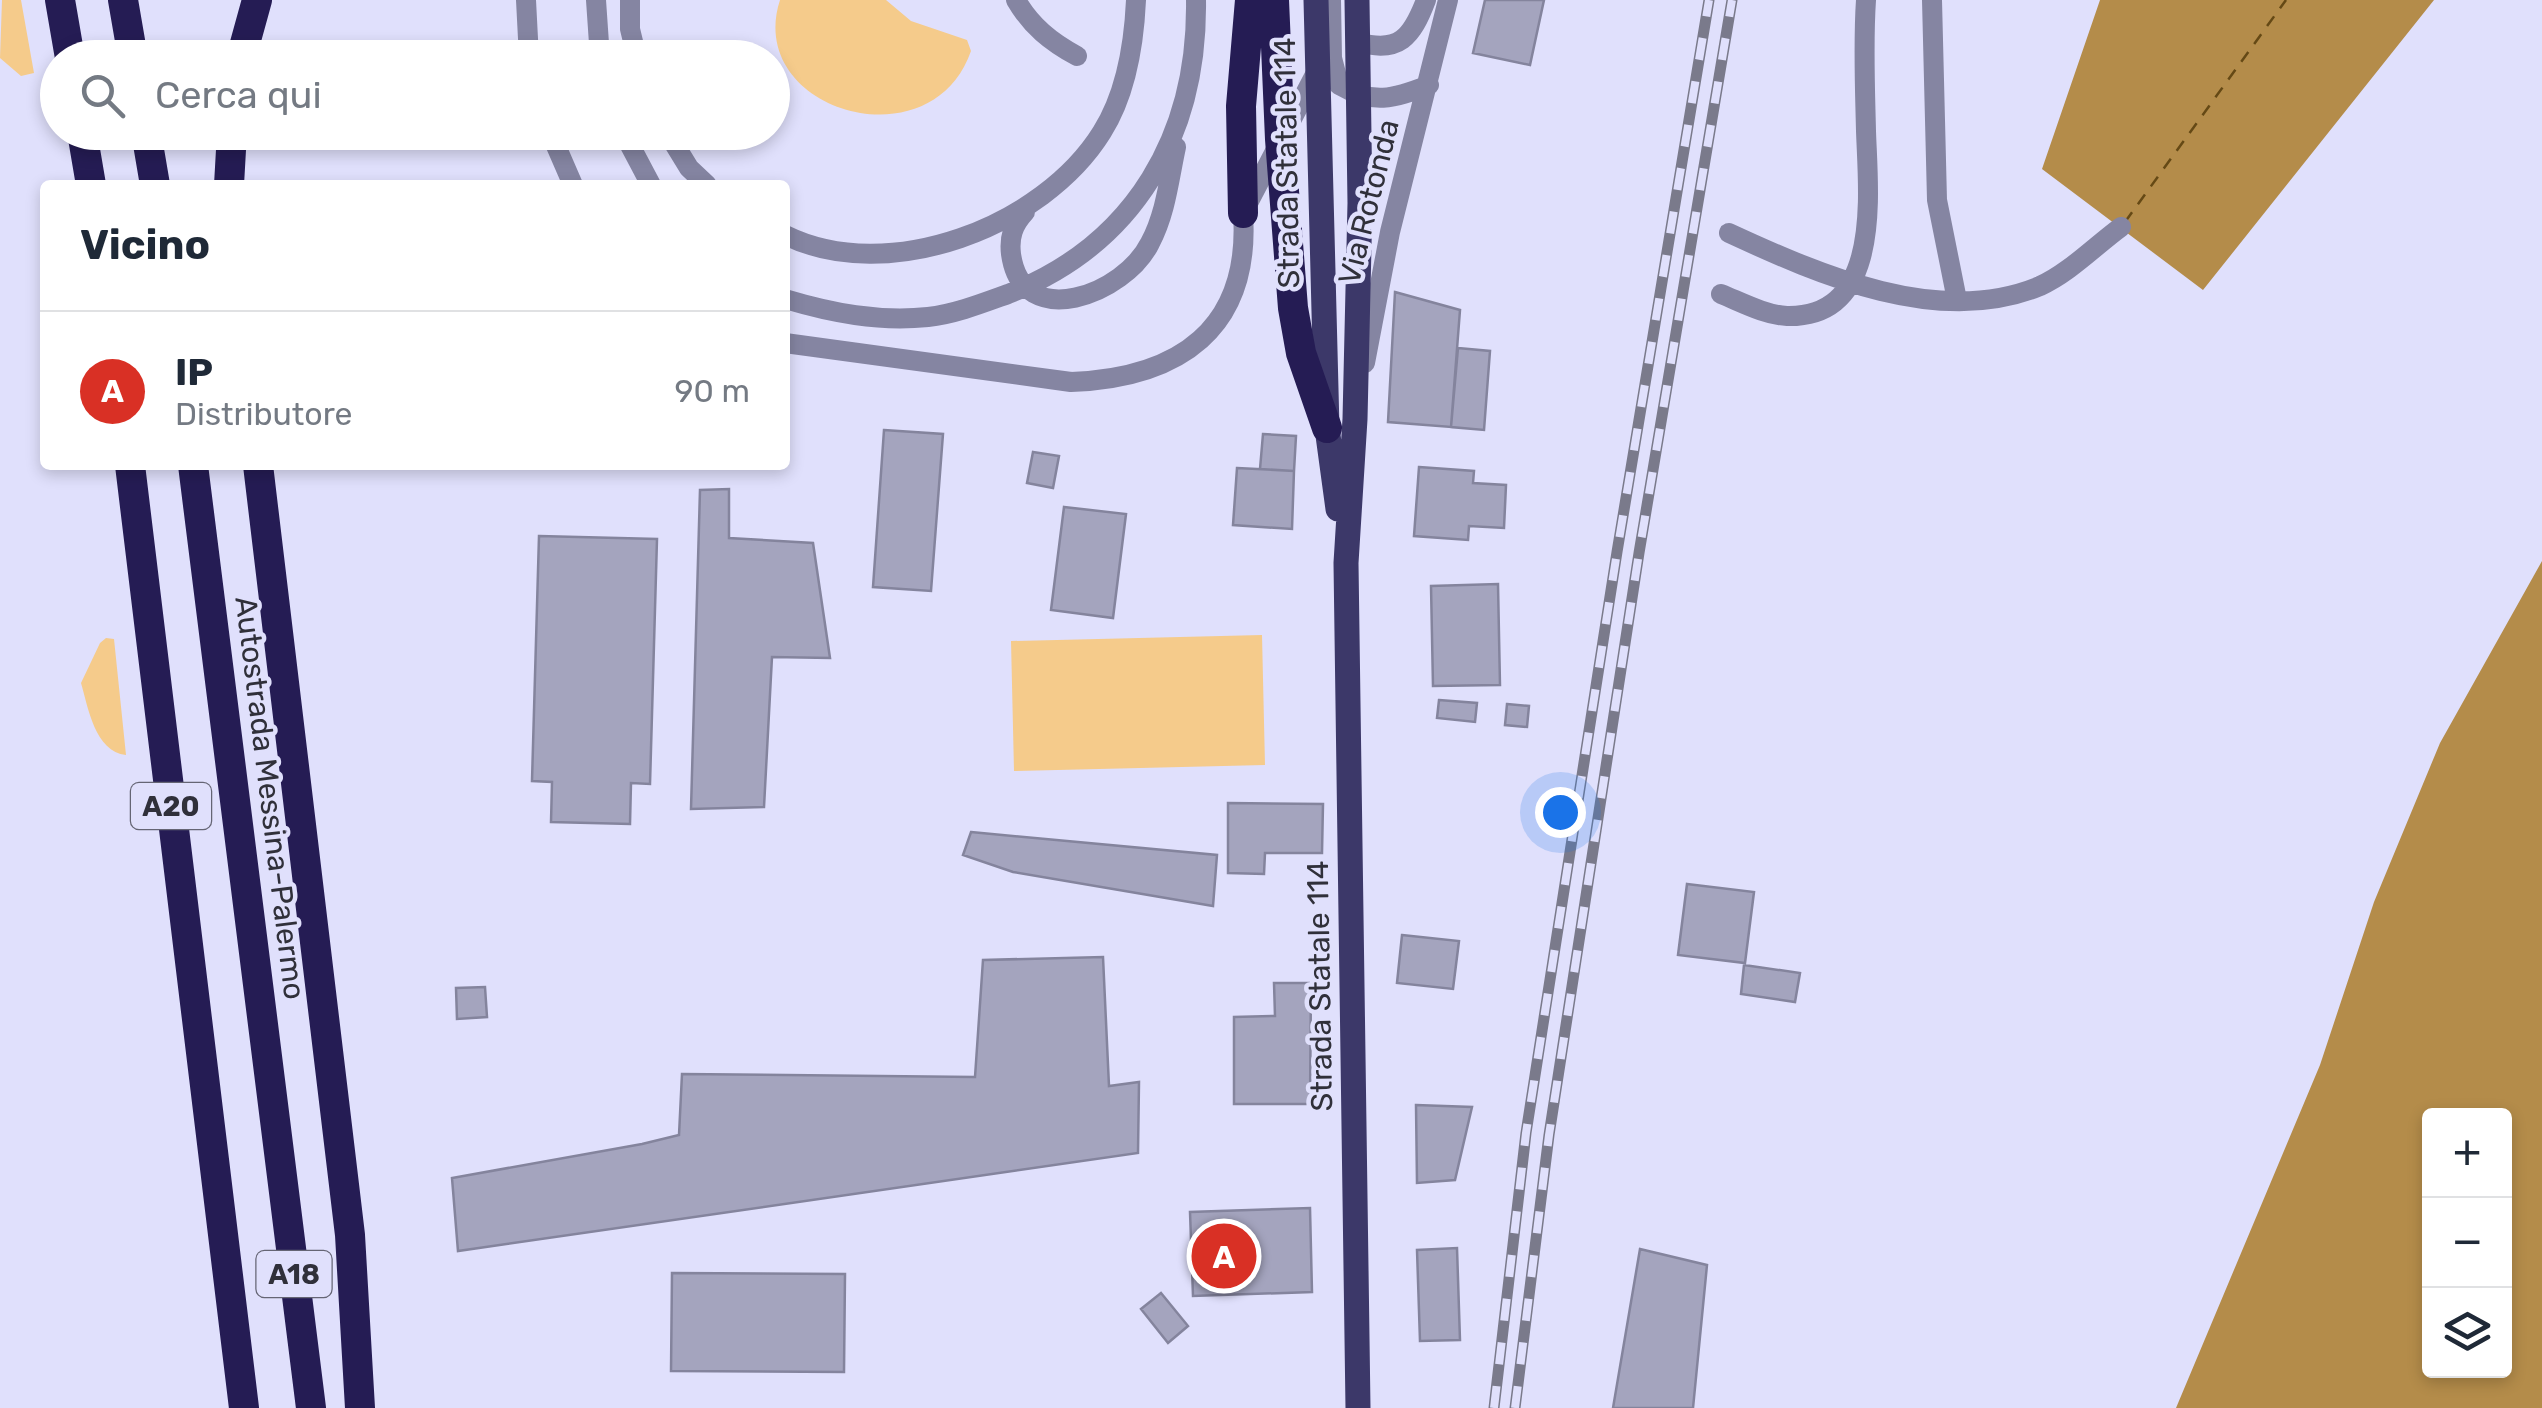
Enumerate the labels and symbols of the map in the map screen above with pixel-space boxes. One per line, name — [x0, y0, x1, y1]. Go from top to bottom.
street label: Strada Statale 114 — [1267, 37, 1307, 289]
street label: Via Rotonda — [1331, 116, 1407, 288]
street label: Autostrada Messina-Palermo — [227, 594, 313, 1002]
road number: A20 — [131, 783, 211, 829]
your location — [1535, 787, 1586, 838]
street label: Strada Statale 114 — [1300, 860, 1340, 1112]
pin: A — [1192, 1218, 1256, 1294]
road number: A18 — [256, 1251, 332, 1297]

